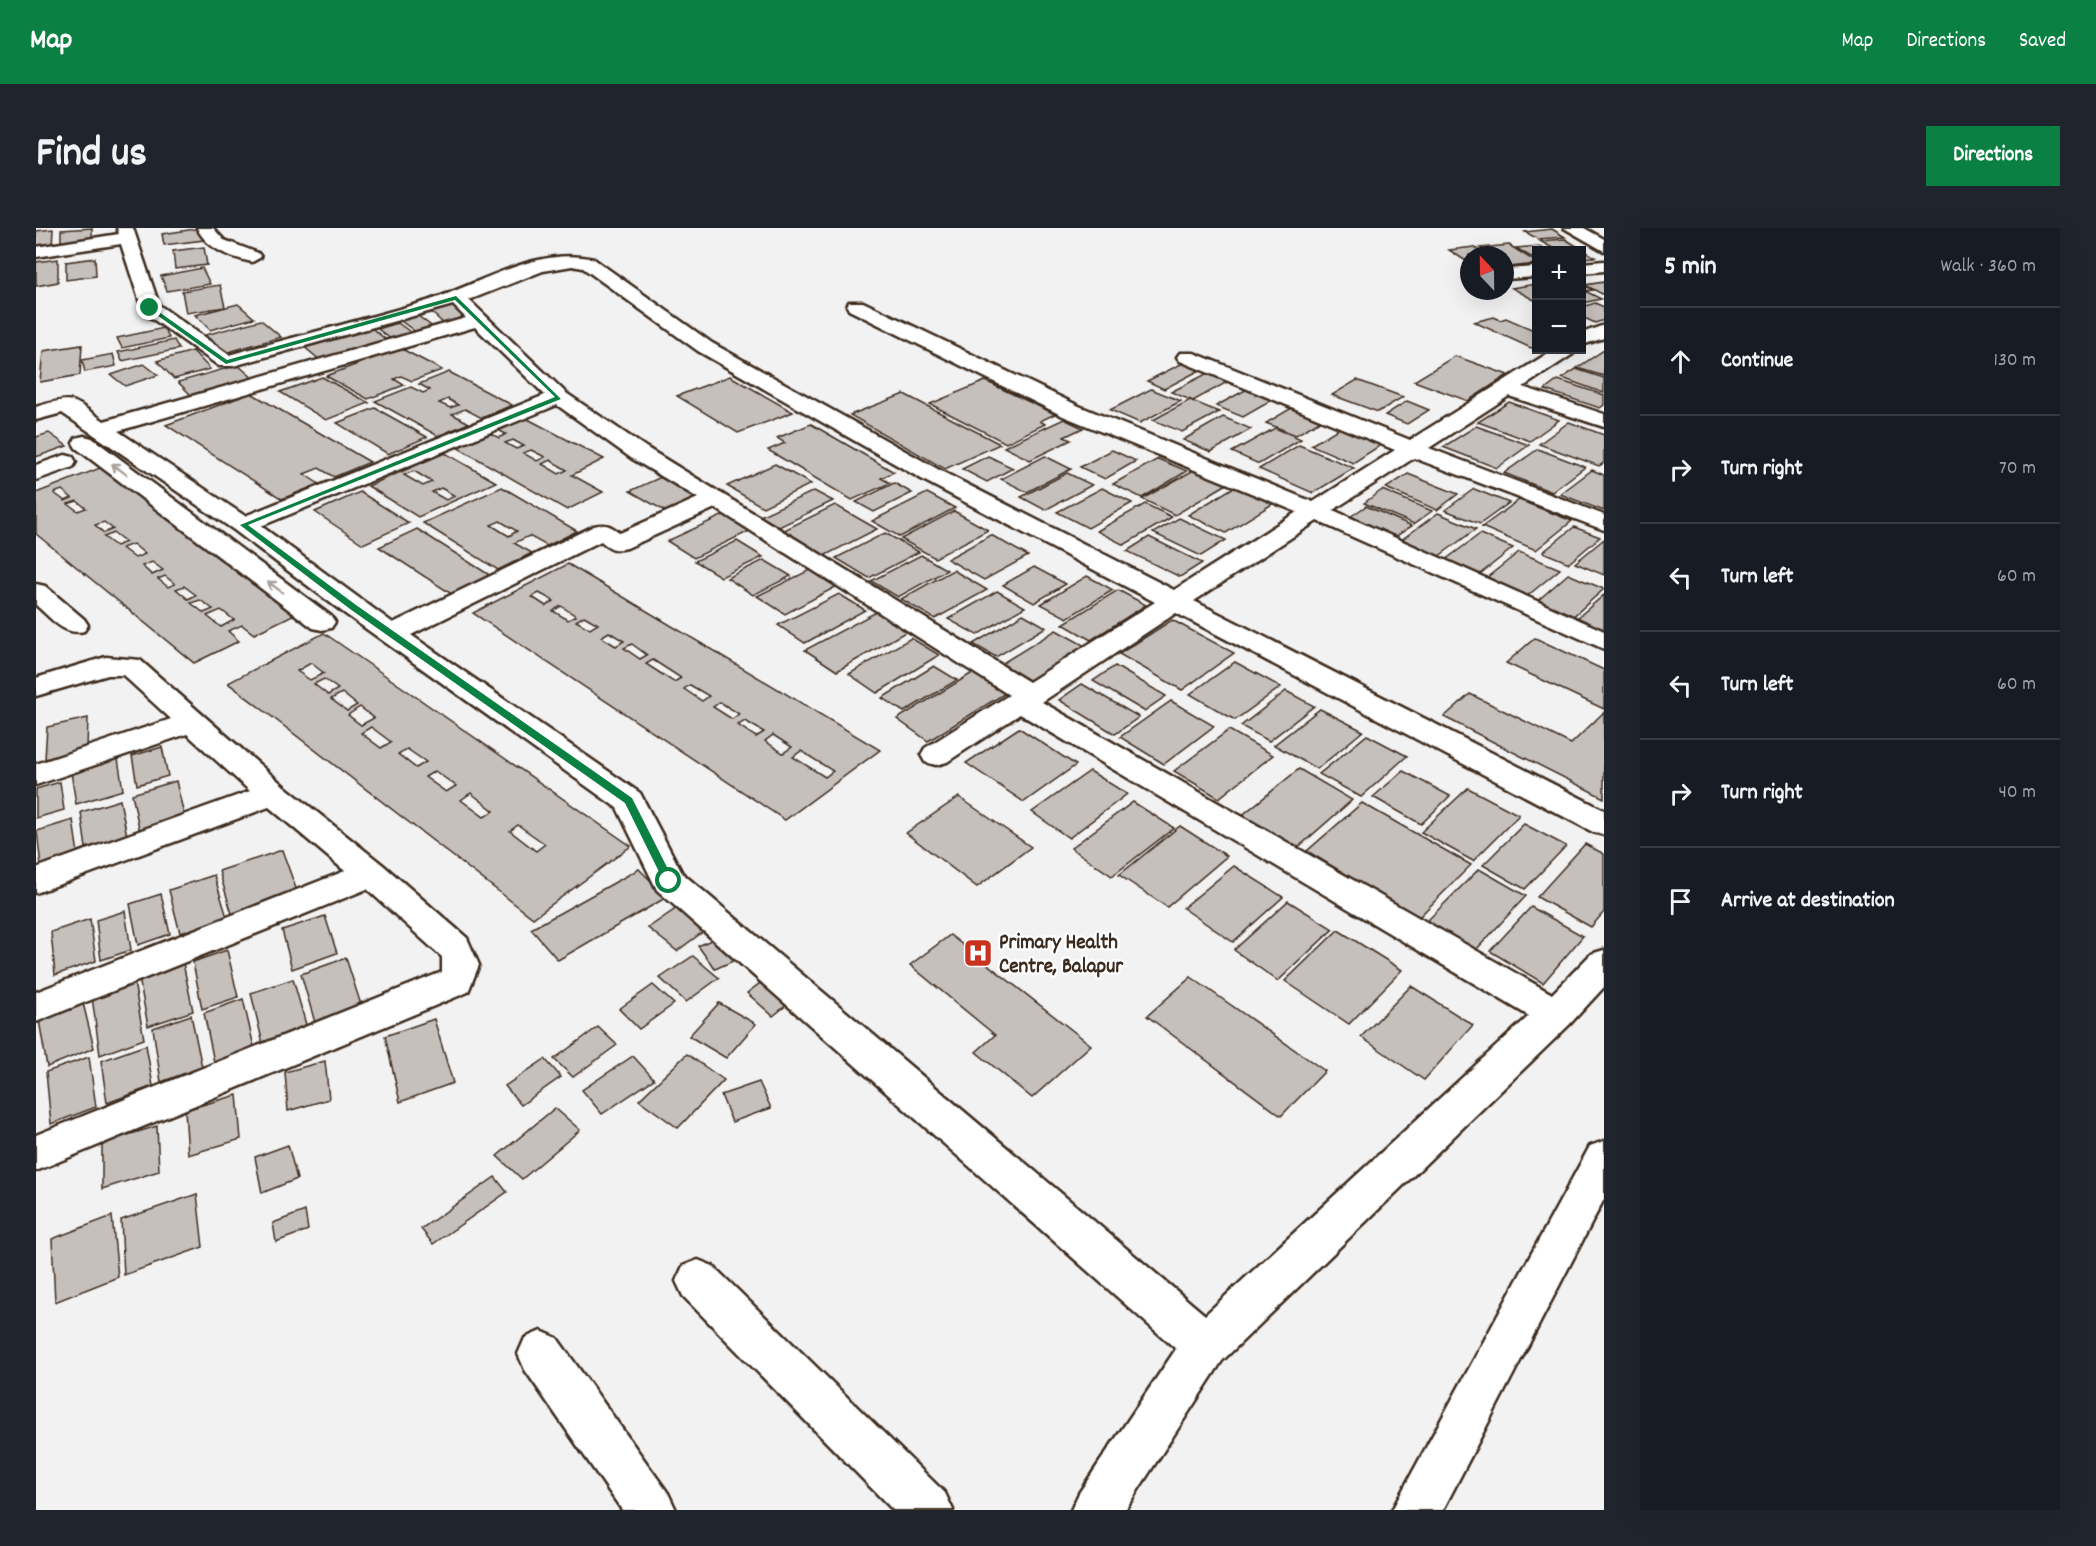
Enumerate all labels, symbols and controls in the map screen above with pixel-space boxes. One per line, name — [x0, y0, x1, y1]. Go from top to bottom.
text: Map — [30, 22, 72, 62]
text: Map — [1842, 27, 1873, 57]
text: Directions — [1906, 27, 1986, 57]
text: Saved — [2019, 27, 2066, 57]
text: Find us — [36, 126, 147, 186]
button: Directions — [1926, 126, 2060, 186]
north arrow — [1460, 246, 1514, 300]
map controls — [1532, 246, 1586, 354]
button: + — [1532, 246, 1586, 300]
text: 5 min — [1664, 249, 1717, 286]
text: Walk · 360 m — [1941, 253, 2036, 281]
route end — [136, 294, 162, 320]
button: − — [1532, 300, 1586, 354]
icon: ahead — [1664, 345, 1697, 378]
text: Continue — [1721, 346, 1793, 377]
text: 130 m — [1994, 347, 2036, 375]
icon: right — [1664, 453, 1697, 486]
text: Turn right — [1721, 454, 1803, 485]
text: 70 m — [1999, 455, 2036, 483]
one-way arrow — [112, 463, 128, 476]
icon: left — [1664, 561, 1697, 594]
text: Turn left — [1721, 562, 1793, 593]
text: 60 m — [1997, 563, 2036, 591]
one-way arrow — [267, 581, 283, 594]
icon: left — [1664, 669, 1697, 702]
text: Turn left — [1721, 670, 1793, 701]
text: 60 m — [1997, 671, 2036, 699]
icon: right — [1664, 777, 1697, 810]
text: Turn right — [1721, 778, 1803, 809]
text: 40 m — [1998, 779, 2036, 807]
route start — [655, 867, 681, 893]
icon: arrive — [1664, 885, 1697, 918]
text: Arrive at destination — [1721, 886, 1895, 917]
place label: Primary Health Centre, Balapur — [999, 929, 1124, 983]
hospital icon: Primary Health Centre, Balapur — [962, 937, 994, 969]

